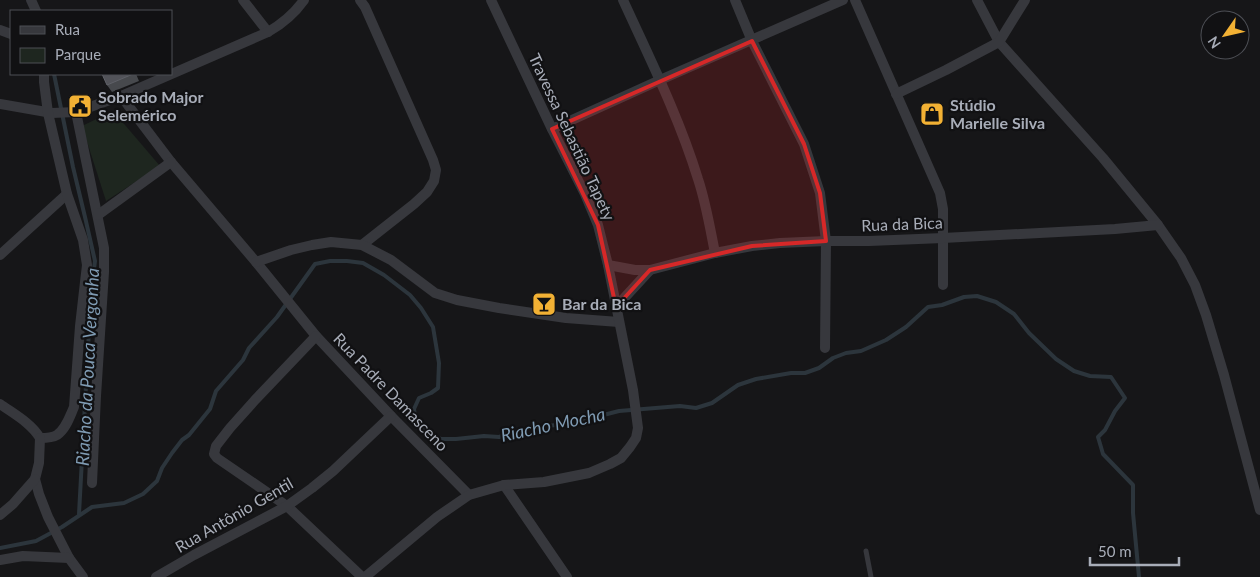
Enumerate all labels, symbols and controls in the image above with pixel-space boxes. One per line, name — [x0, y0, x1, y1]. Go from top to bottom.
legend — [10, 10, 172, 75]
north arrow — [1200, 10, 1250, 60]
text: Rua — [55, 20, 80, 38]
text: N — [1204, 33, 1224, 52]
text: Parque — [55, 45, 101, 63]
street label: Travessa Sebastião Tapety — [525, 50, 620, 224]
place label: Sobrado Major Selemérico — [98, 87, 203, 124]
public building icon: Sobrado Major Selemérico — [67, 93, 93, 119]
place label: Stúdio Marielle Silva — [950, 95, 1045, 132]
shop icon: Stúdio Marielle Silva — [919, 101, 945, 127]
street label: Rua da Bica — [861, 213, 943, 234]
water label: Riacho da Pouca Vergonha — [71, 267, 103, 466]
bar icon: Bar da Bica — [531, 291, 557, 317]
place label: Bar da Bica — [562, 294, 641, 313]
street label: Rua Padre Damasceno — [330, 329, 453, 455]
water label: Riacho Mocha — [498, 402, 607, 446]
street label: Rua Antônio Gentil — [171, 473, 296, 556]
scale bar — [1090, 534, 1179, 566]
text: 50 m — [1098, 542, 1132, 560]

